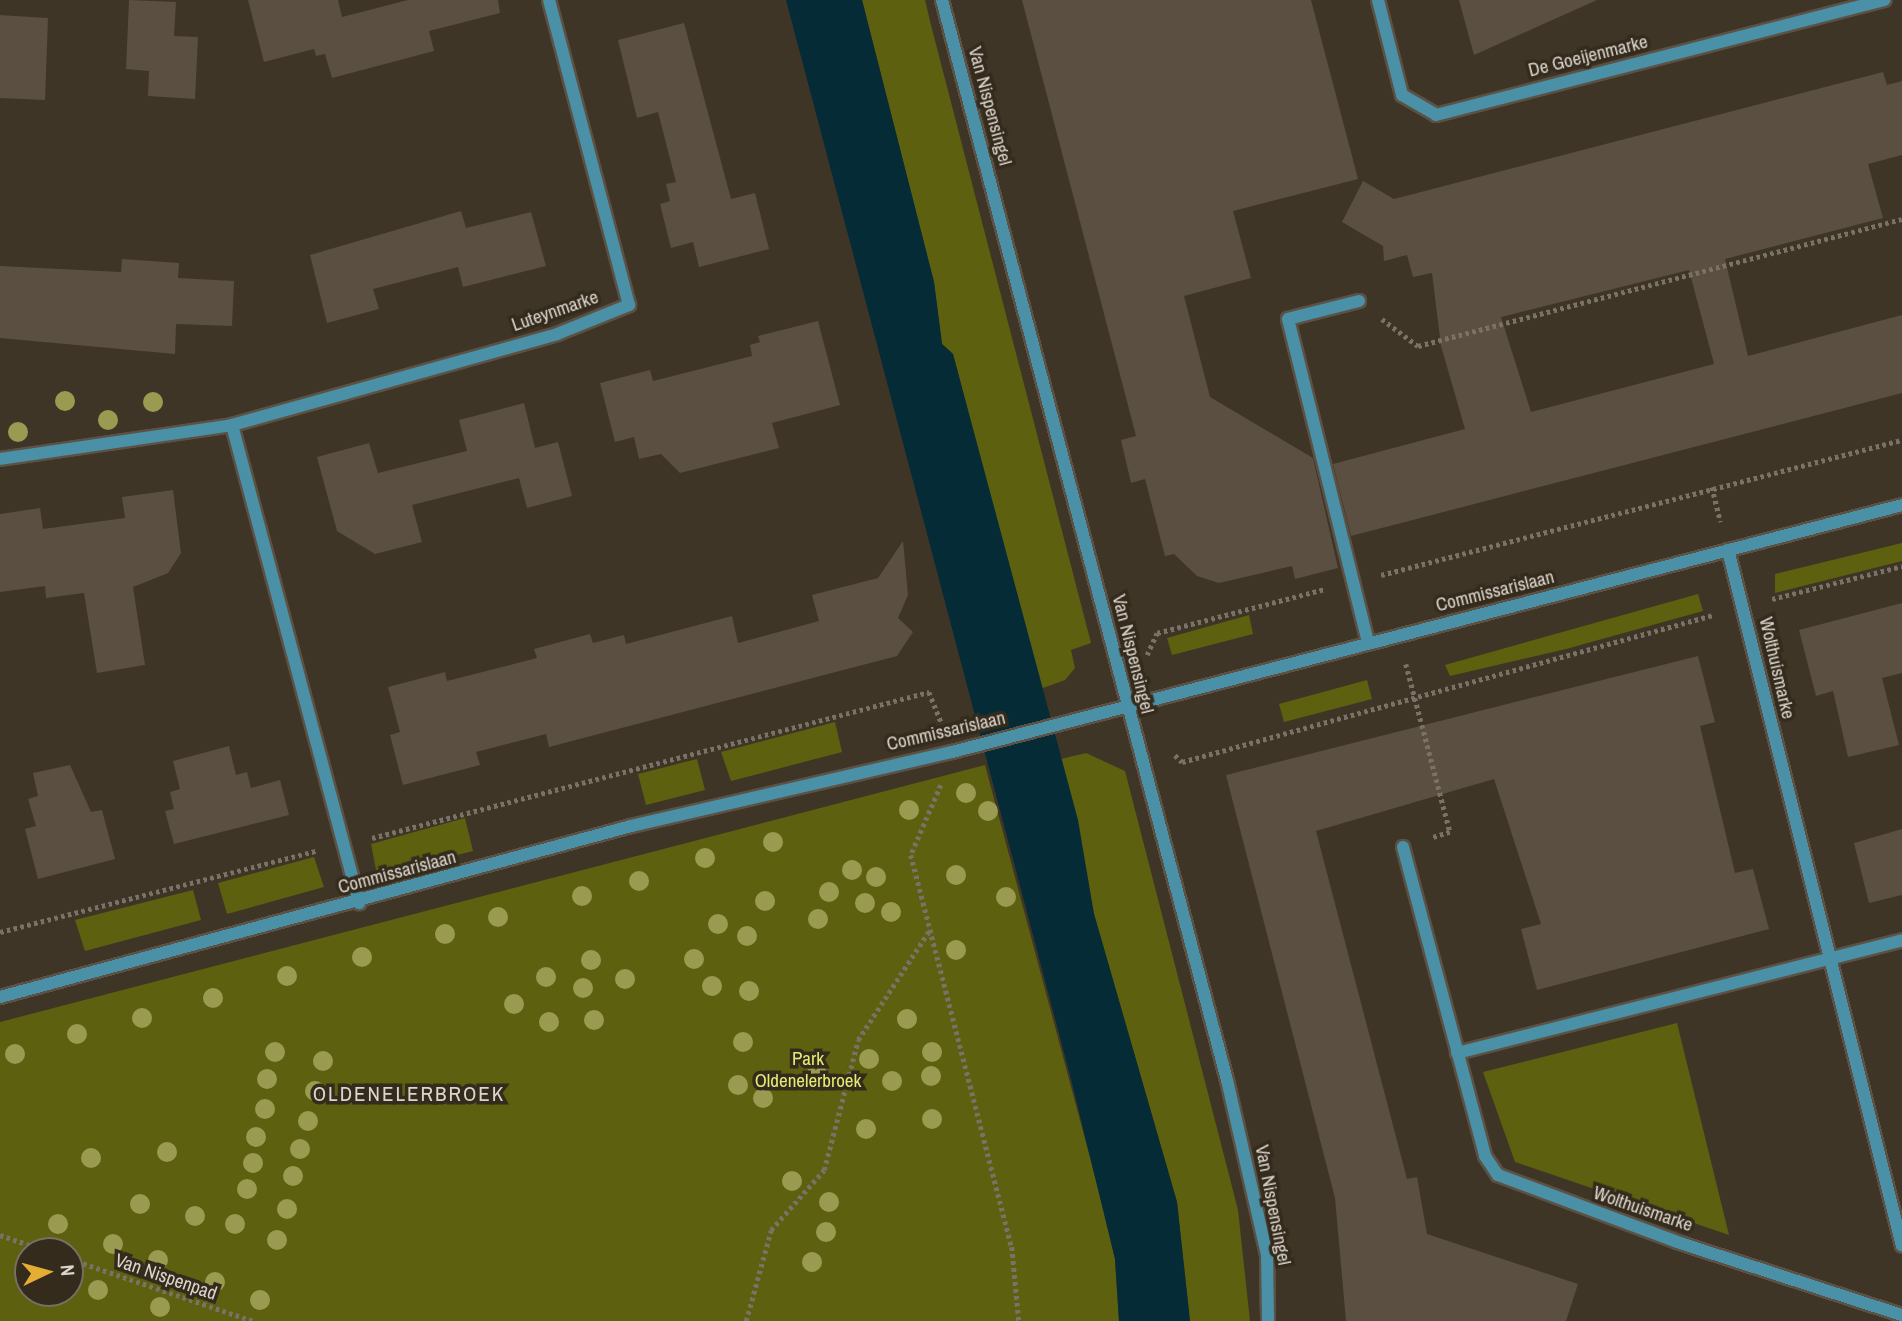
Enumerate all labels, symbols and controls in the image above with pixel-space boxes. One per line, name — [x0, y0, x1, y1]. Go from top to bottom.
street label: De Goeijenmarke — [1526, 30, 1650, 82]
street label: Van Nispensingel — [963, 44, 1017, 168]
street label: Luteynmarke — [509, 286, 601, 336]
street label: Commissarislaan — [1433, 565, 1557, 617]
street label: Van Nispensingel — [1107, 592, 1159, 716]
street label: Wolthuismarke — [1754, 615, 1800, 721]
street label: Commissarislaan — [884, 706, 1008, 756]
street label: Commissarislaan — [336, 845, 458, 899]
park label: Park Oldenelerbroek — [755, 1048, 861, 1092]
district label: OLDENELERBROEK — [314, 1081, 504, 1107]
street label: Van Nispensingel — [1250, 1143, 1296, 1267]
street label: Wolthuismarke — [1590, 1181, 1696, 1237]
north arrow — [14, 1237, 84, 1307]
street label: Van Nispenpad — [112, 1249, 220, 1305]
text: N — [54, 1264, 81, 1277]

